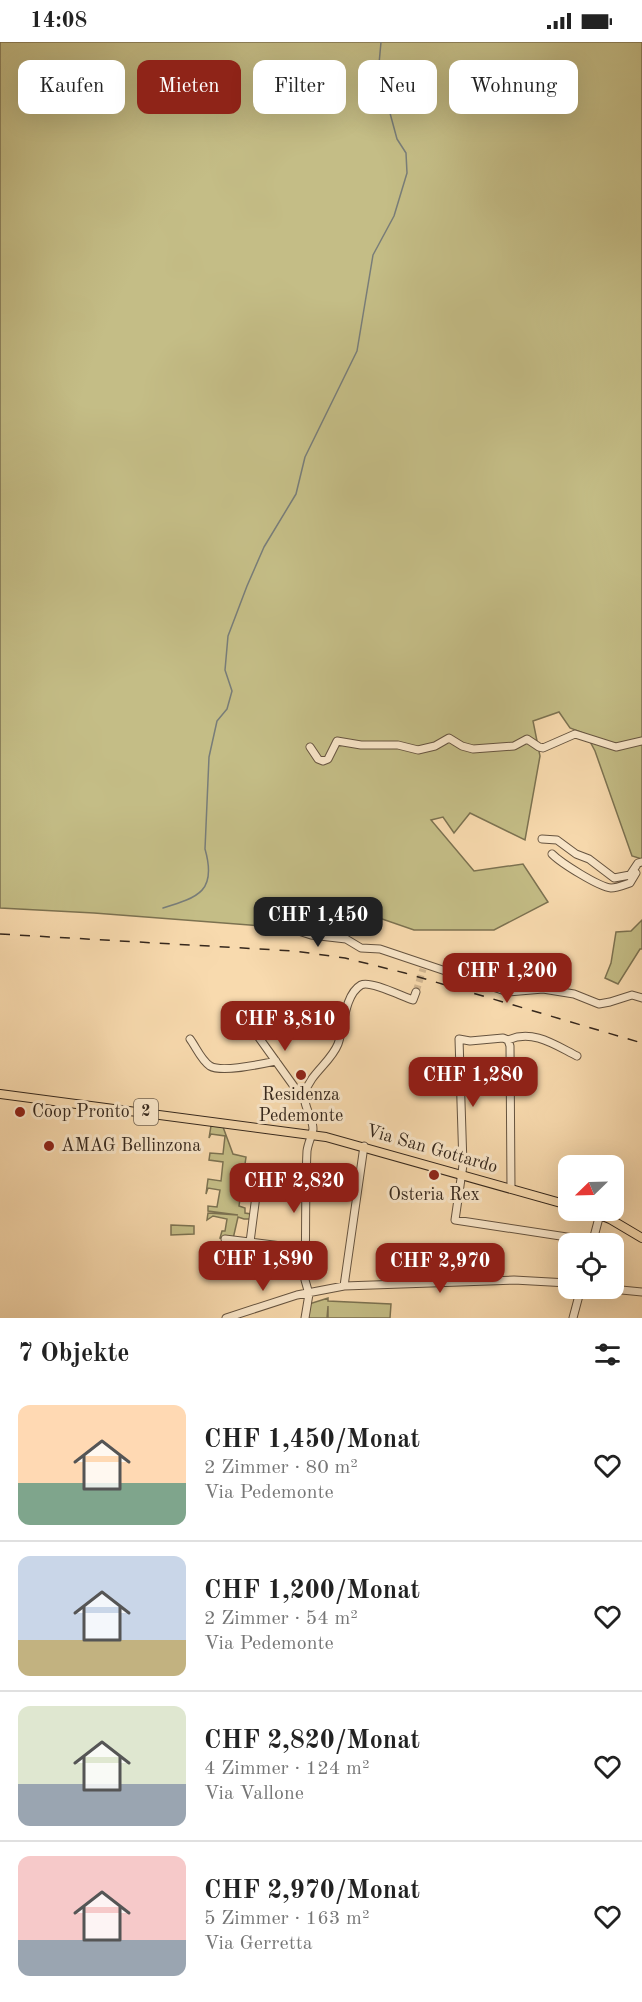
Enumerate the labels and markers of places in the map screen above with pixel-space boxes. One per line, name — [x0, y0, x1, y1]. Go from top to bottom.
pin: CHF 1,450 — [249, 897, 387, 948]
pin: CHF 1,200 — [438, 953, 576, 1004]
pin: CHF 3,810 — [216, 1001, 354, 1052]
pin: CHF 1,280 — [404, 1057, 542, 1108]
marker: Residenza Pedemonte — [294, 1068, 308, 1082]
place label: Residenza Pedemonte — [259, 1086, 343, 1125]
place label: Coop Pronto — [32, 1103, 130, 1121]
marker: Coop Pronto — [13, 1105, 27, 1119]
place label: AMAG Bellinzona — [61, 1137, 201, 1155]
marker: AMAG Bellinzona — [42, 1139, 56, 1153]
pin: CHF 2,820 — [225, 1163, 363, 1214]
marker: Osteria Rex — [427, 1168, 441, 1182]
place label: Osteria Rex — [388, 1186, 480, 1204]
pin: CHF 1,890 — [194, 1241, 332, 1292]
pin: CHF 2,970 — [371, 1243, 509, 1294]

